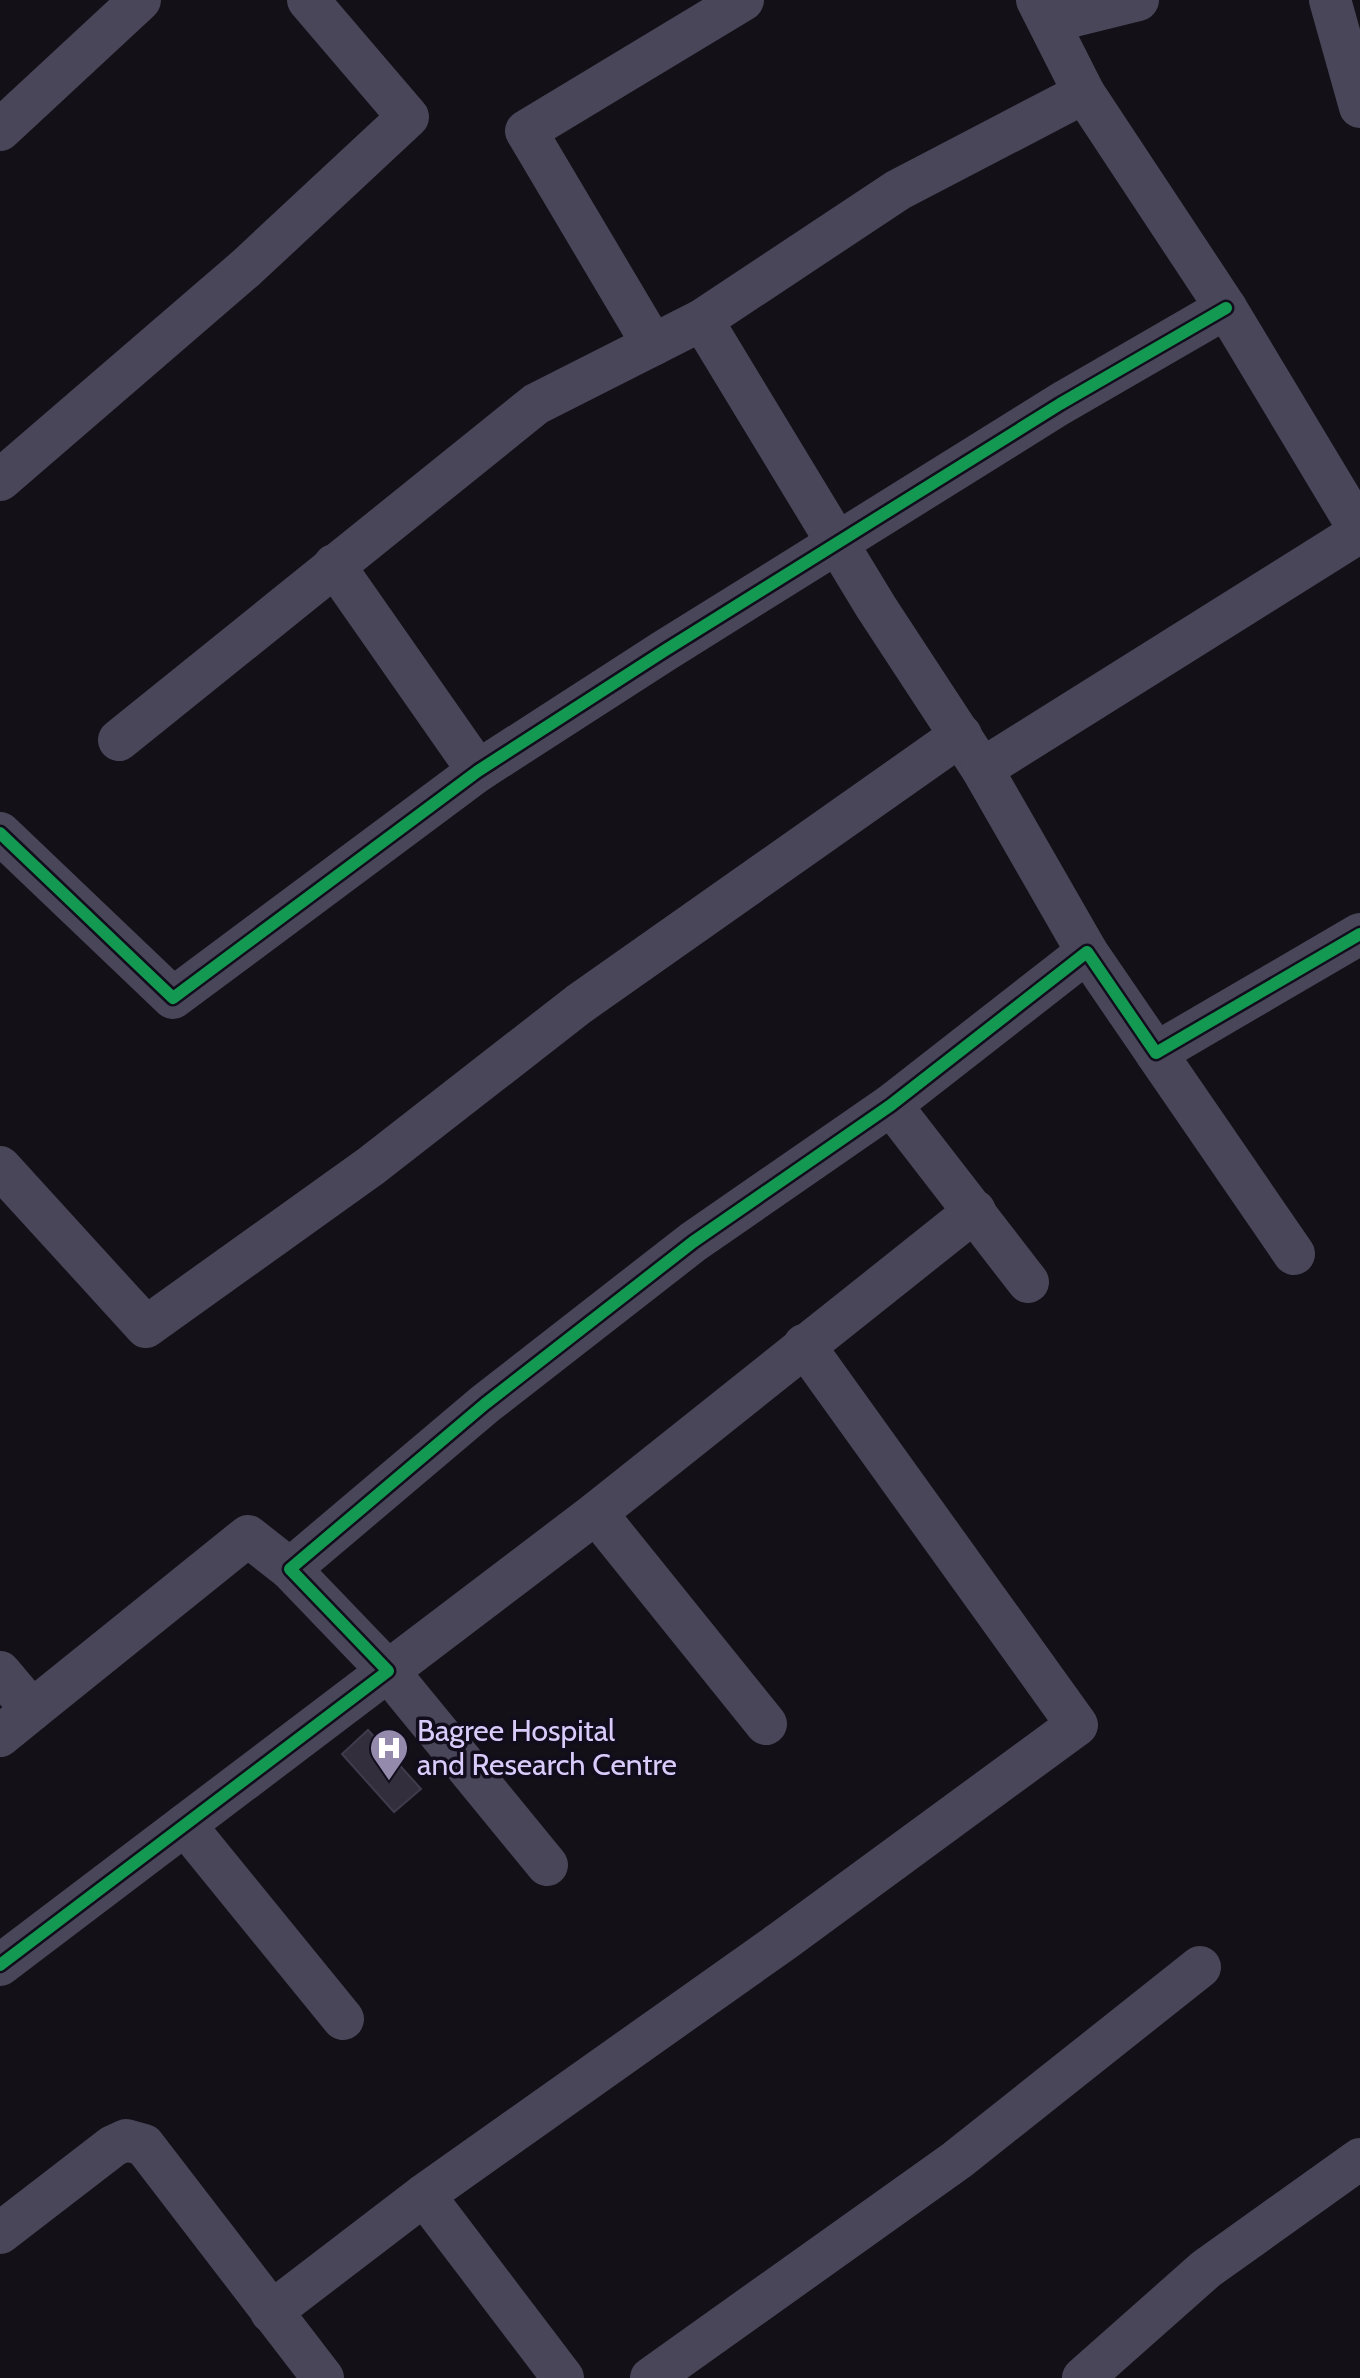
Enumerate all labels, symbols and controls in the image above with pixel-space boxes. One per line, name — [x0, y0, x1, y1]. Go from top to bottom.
place label: Bagree Hospital and Research Centre — [417, 1712, 677, 1783]
hospital icon: Bagree Hospital and Research Centre — [368, 1727, 410, 1782]

